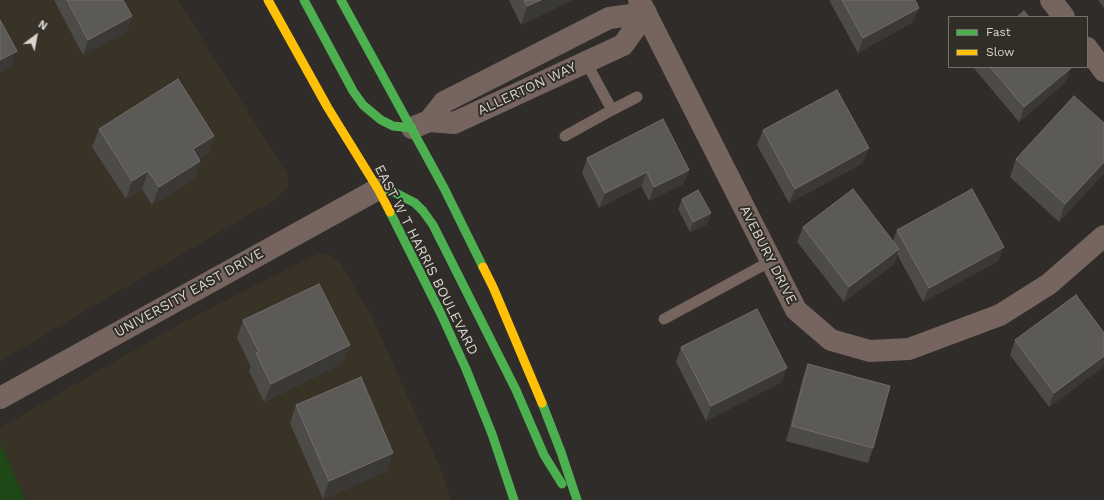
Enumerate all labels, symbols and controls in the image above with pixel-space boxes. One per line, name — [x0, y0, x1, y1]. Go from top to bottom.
north arrow — [16, 16, 56, 56]
legend — [948, 16, 1088, 68]
text: N — [36, 18, 50, 33]
text: Fast — [986, 25, 1011, 39]
text: Slow — [986, 45, 1014, 59]
street label: ALLERTON WAY — [475, 59, 579, 119]
street label: EAST W T HARRIS BOULEVARD — [371, 162, 481, 358]
street label: AVEBURY DRIVE — [736, 203, 800, 307]
street label: UNIVERSITY EAST DRIVE — [112, 245, 266, 341]

